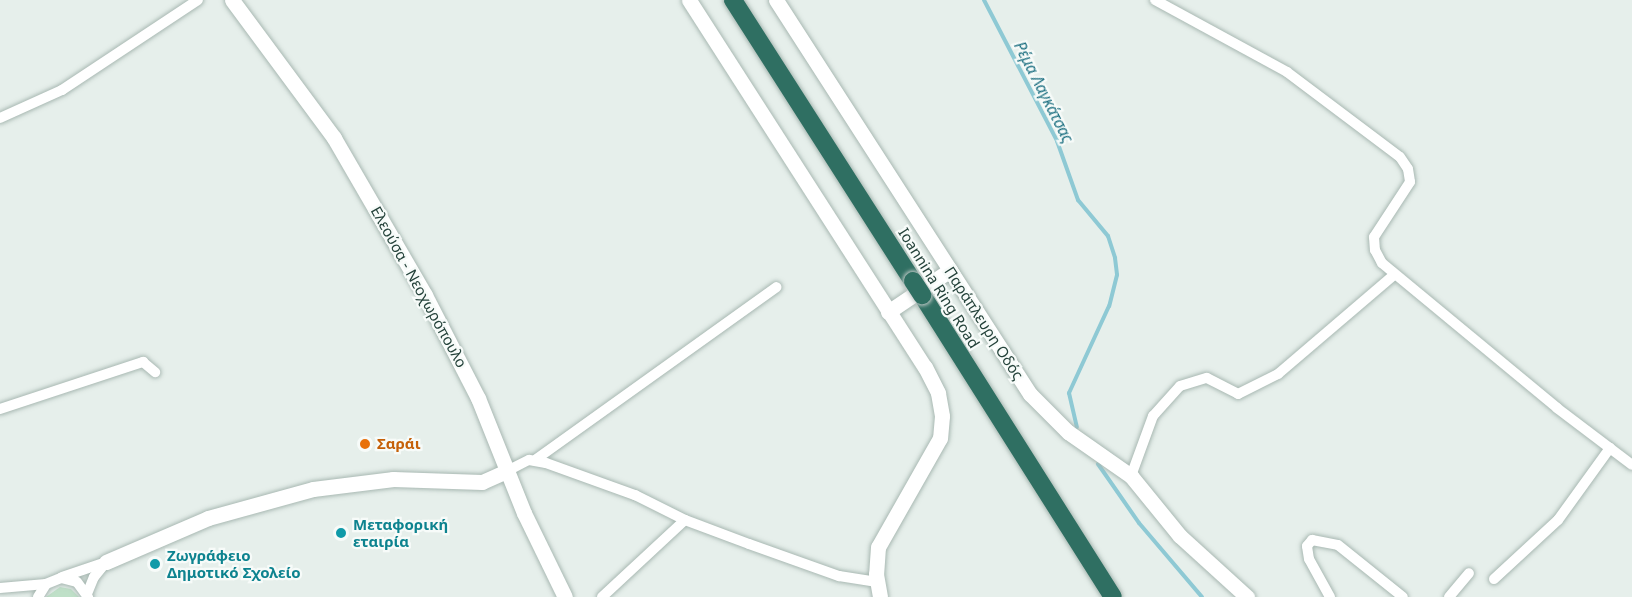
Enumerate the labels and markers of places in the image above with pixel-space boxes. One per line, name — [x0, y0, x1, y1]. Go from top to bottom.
place label: Σαράι — [377, 435, 421, 453]
marker: Σαράι — [358, 437, 372, 451]
place label: Μεταφορική εταιρία — [353, 515, 448, 550]
marker: Μεταφορική εταιρία — [334, 526, 348, 540]
place label: Ζωγράφειο Δημοτικό Σχολείο — [167, 546, 301, 581]
marker: Ζωγράφειο Δημοτικό Σχολείο — [148, 557, 162, 571]

